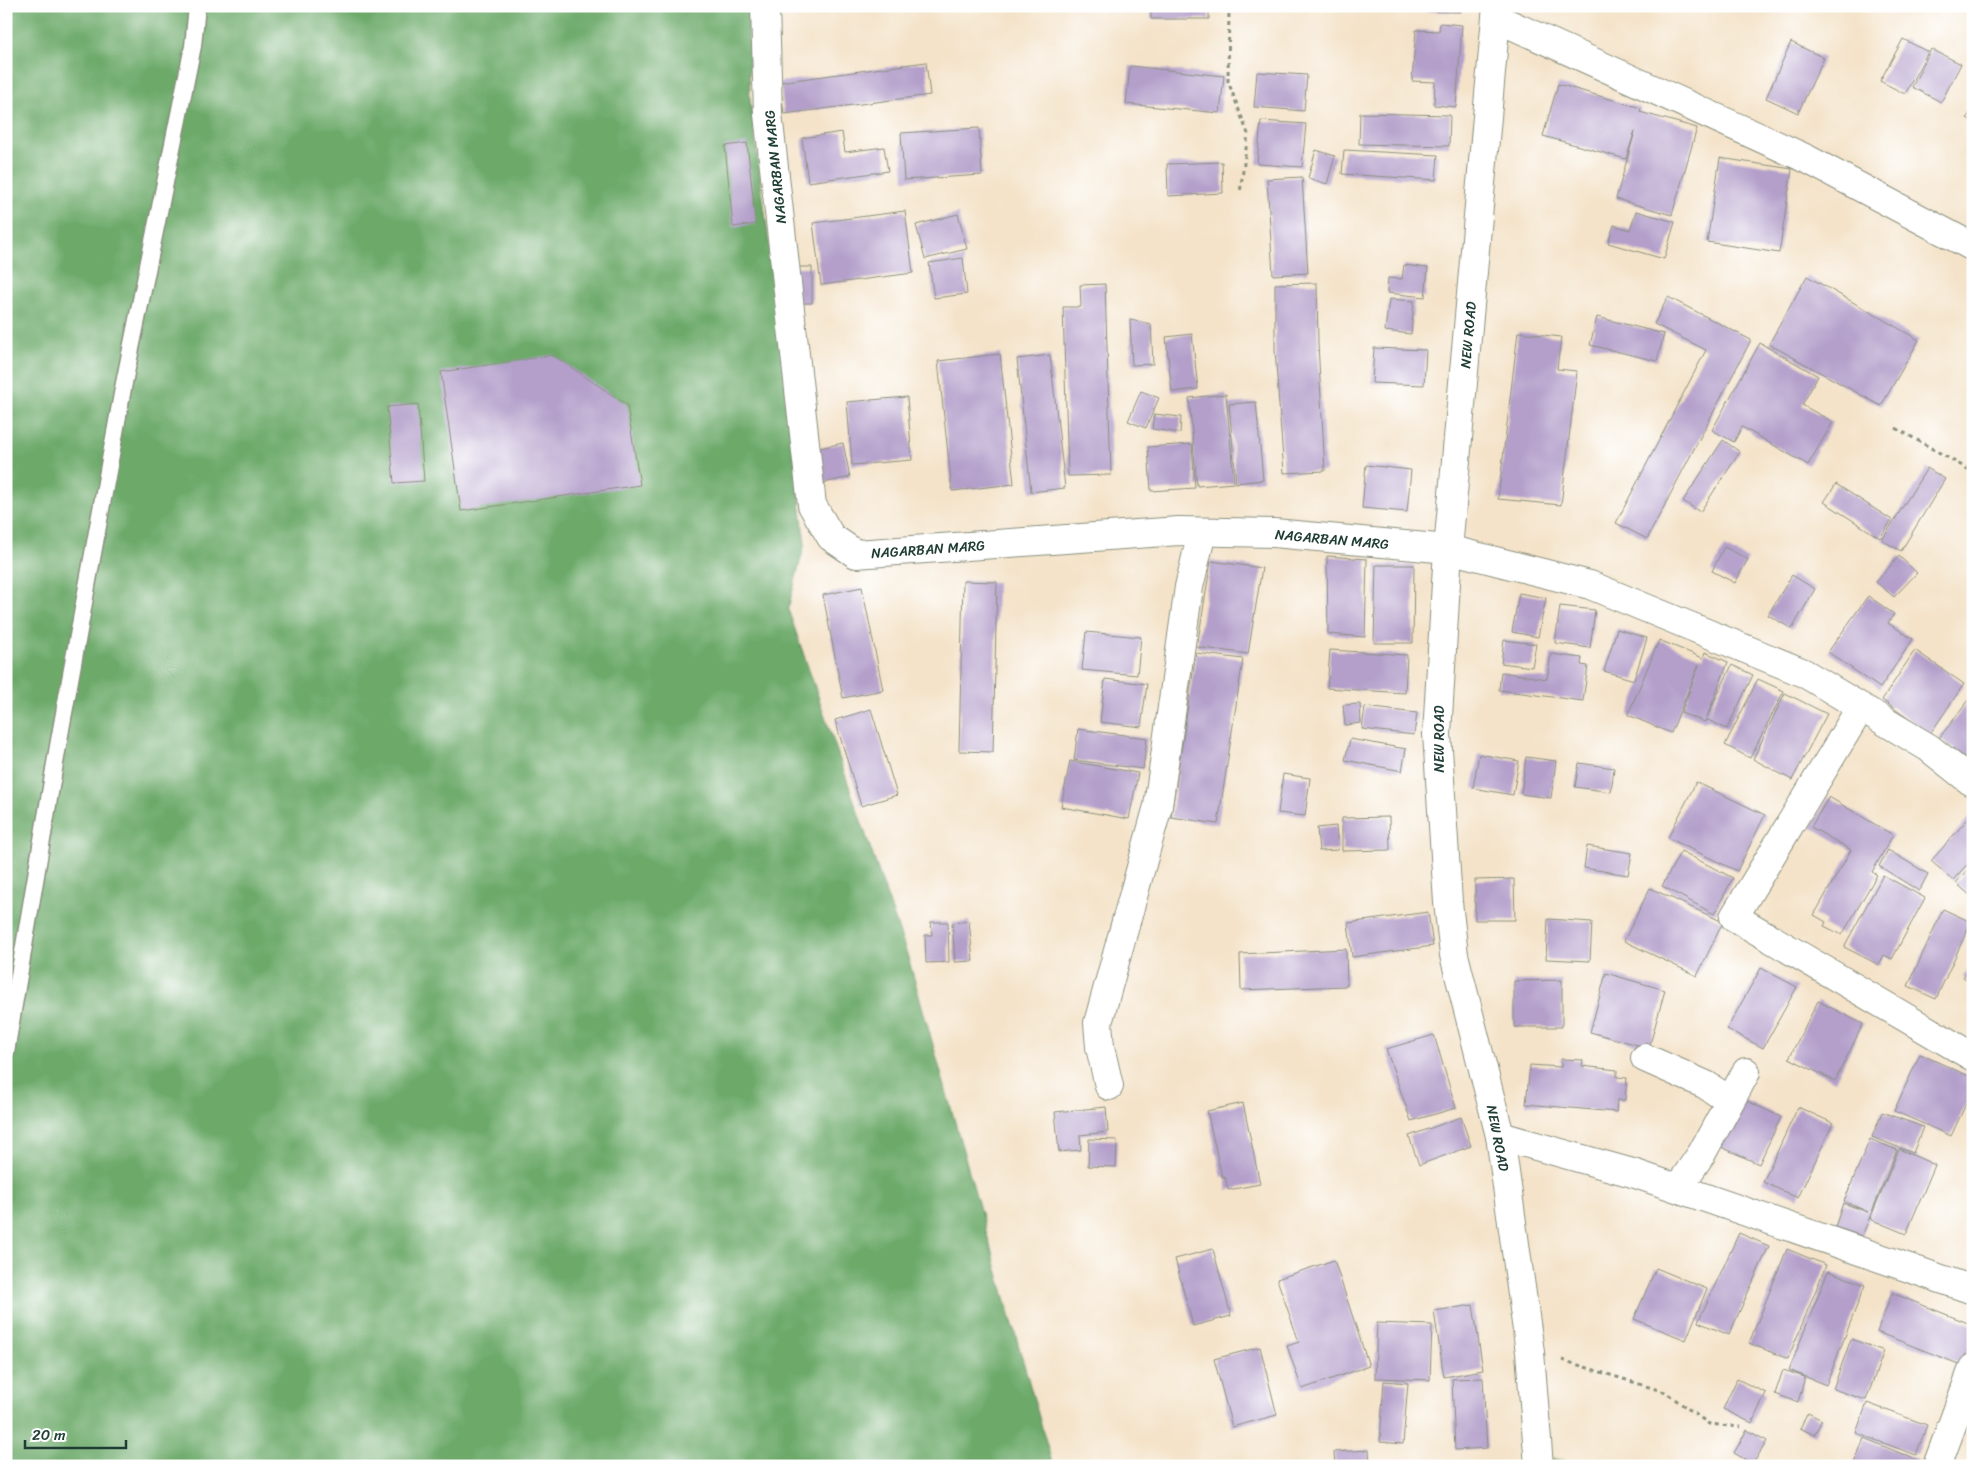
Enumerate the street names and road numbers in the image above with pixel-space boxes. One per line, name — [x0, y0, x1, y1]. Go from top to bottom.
street label: NAGARBAN MARG — [757, 109, 794, 225]
street label: NEW ROAD — [1453, 300, 1484, 369]
street label: NAGARBAN MARG — [1274, 522, 1390, 557]
street label: NAGARBAN MARG — [870, 533, 986, 566]
street label: NEW ROAD — [1427, 705, 1452, 772]
street label: NEW ROAD — [1479, 1103, 1516, 1174]

